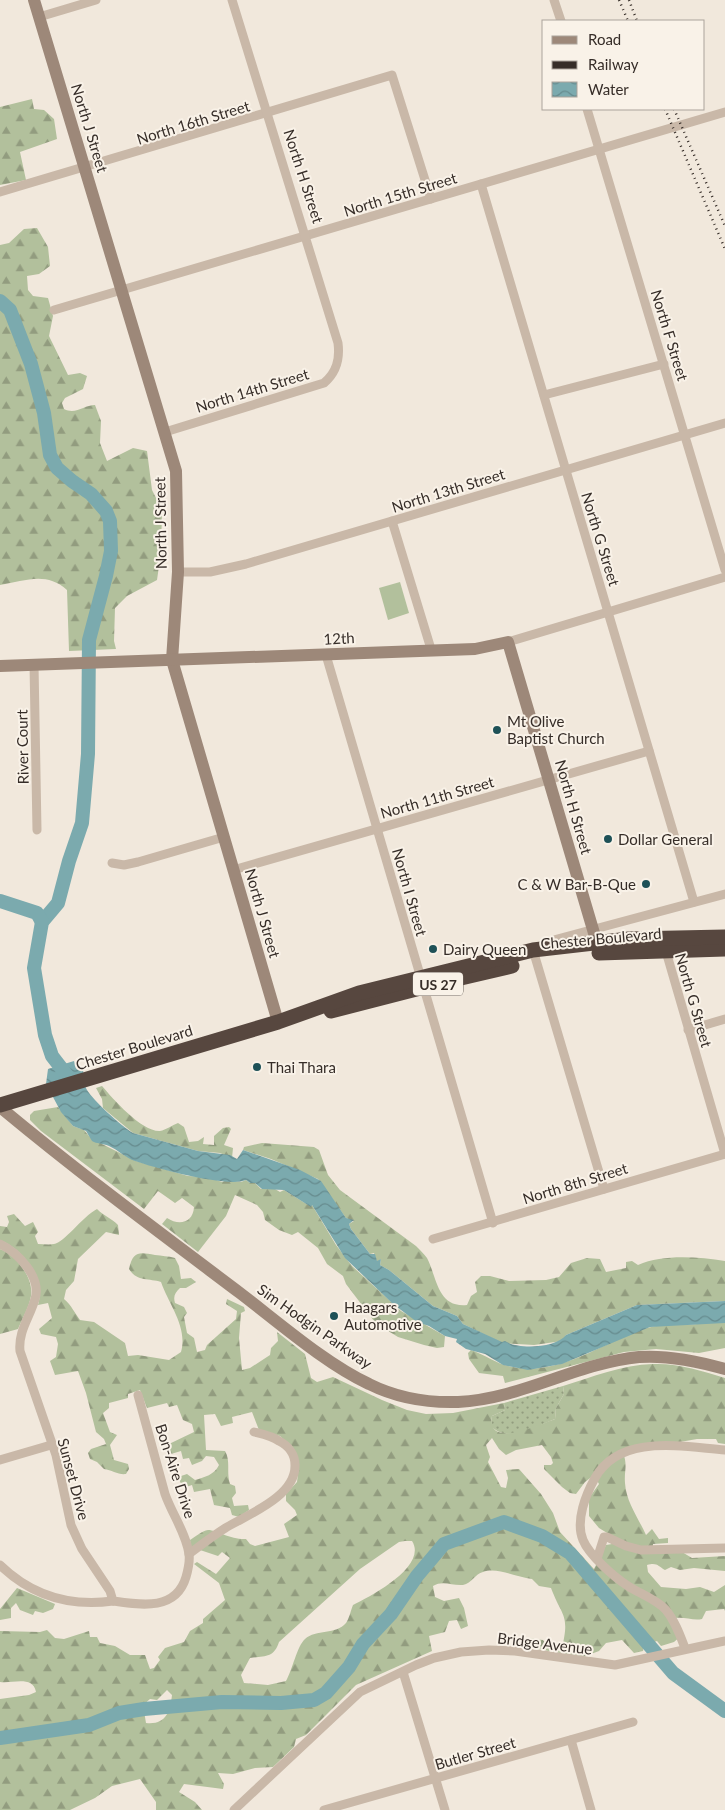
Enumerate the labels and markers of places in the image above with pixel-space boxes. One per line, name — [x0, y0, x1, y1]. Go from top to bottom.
place label: Mt Olive Baptist Church — [507, 712, 605, 747]
marker: Mt Olive Baptist Church — [491, 724, 503, 736]
place label: Dollar General — [618, 830, 713, 848]
marker: Dollar General — [602, 833, 614, 845]
place label: C & W Bar-B-Que — [517, 875, 636, 893]
marker: C & W Bar-B-Que — [640, 878, 652, 890]
place label: Dairy Queen — [443, 940, 526, 958]
marker: Dairy Queen — [427, 943, 439, 955]
place label: Thai Thara — [267, 1058, 336, 1076]
marker: Thai Thara — [251, 1061, 263, 1073]
place label: Haagars Automotive — [344, 1298, 422, 1333]
marker: Haagars Automotive — [328, 1310, 340, 1322]

